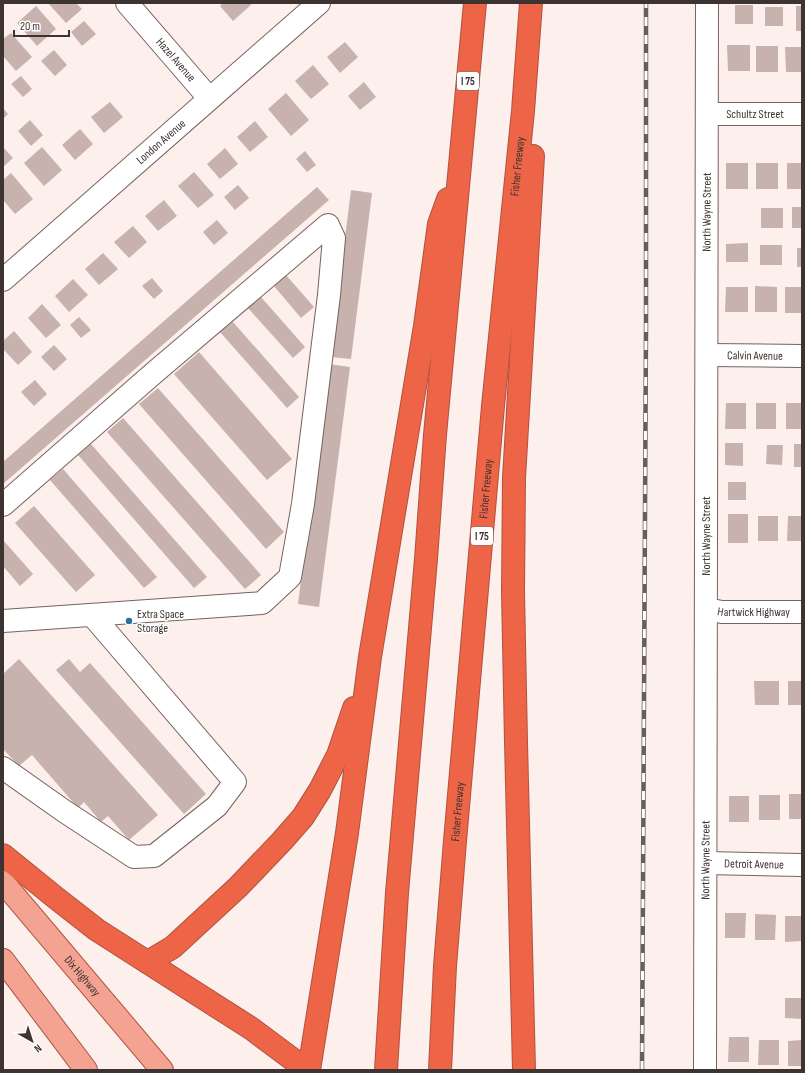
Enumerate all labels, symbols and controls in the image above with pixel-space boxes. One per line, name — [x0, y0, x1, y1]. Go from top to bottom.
scale bar — [14, 12, 69, 38]
text: 20 m — [20, 19, 40, 34]
street label: Hazel Avenue — [153, 35, 199, 85]
road number: I 75 — [457, 72, 479, 90]
street label: Schultz Street — [726, 107, 784, 122]
street label: London Avenue — [133, 116, 189, 167]
street label: Fisher Freeway — [507, 136, 528, 197]
street label: North Wayne Street — [699, 172, 714, 252]
street label: Calvin Avenue — [727, 348, 783, 363]
street label: Fisher Freeway — [476, 458, 496, 519]
street label: North Wayne Street — [698, 496, 714, 576]
road number: I 75 — [471, 527, 493, 545]
street label: Hartwick Highway — [716, 604, 790, 620]
place label: Extra Space Storage — [137, 607, 184, 636]
marker: Extra Space Storage — [124, 616, 134, 626]
street label: Fisher Freeway — [447, 781, 468, 842]
street label: North Wayne Street — [698, 820, 713, 900]
street label: Detroit Avenue — [724, 856, 784, 872]
street label: Dix Highway — [61, 953, 104, 1000]
north arrow — [12, 1021, 52, 1061]
text: N — [32, 1041, 44, 1055]

